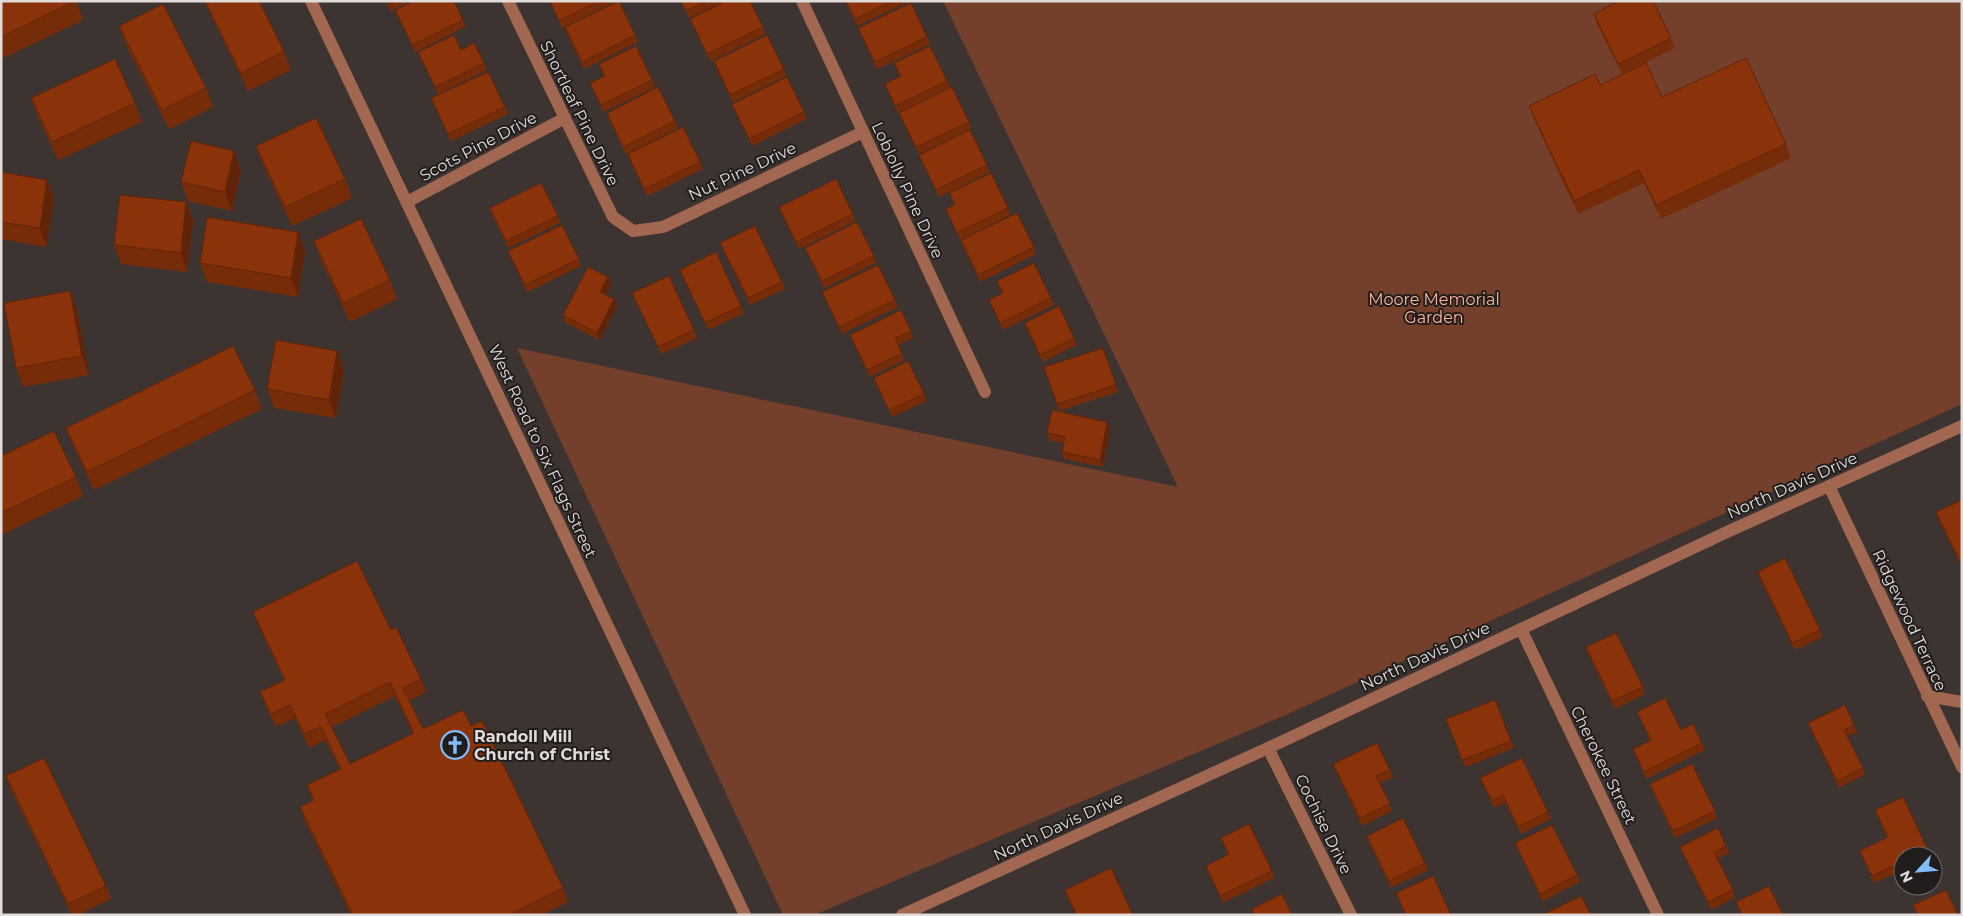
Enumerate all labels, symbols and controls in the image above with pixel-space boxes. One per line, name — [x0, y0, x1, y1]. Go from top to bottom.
street label: Shortleaf Pine Drive — [536, 38, 623, 189]
street label: Scots Pine Drive — [417, 108, 540, 185]
street label: Loblolly Pine Drive — [868, 119, 947, 261]
street label: Nut Pine Drive — [685, 138, 799, 205]
park label: Moore Memorial Garden — [1368, 290, 1500, 327]
street label: West Road to Six Flags Street — [485, 341, 601, 562]
street label: North Davis Drive — [1724, 448, 1860, 523]
street label: Ridgewood Terrace — [1868, 546, 1951, 694]
street label: North Davis Drive — [1357, 618, 1493, 695]
street label: Cherokee Street — [1567, 703, 1641, 828]
place label: Randoll Mill Church of Christ — [474, 727, 610, 764]
church icon: Randoll Mill Church of Christ — [440, 730, 470, 760]
street label: Cochise Drive — [1291, 771, 1356, 877]
street label: North Davis Drive — [990, 788, 1126, 865]
north arrow — [1893, 846, 1943, 896]
text: N — [1896, 868, 1917, 886]

